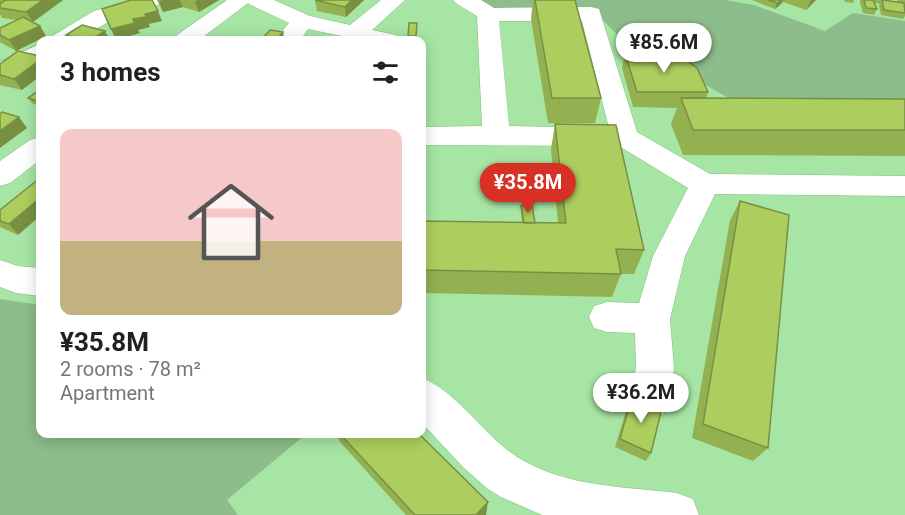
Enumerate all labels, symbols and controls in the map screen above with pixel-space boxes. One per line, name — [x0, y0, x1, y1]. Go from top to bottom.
pin: ¥85.6M — [615, 23, 713, 74]
text: ¥85.6M — [630, 30, 698, 54]
icon: filters — [369, 56, 402, 89]
text: 3 homes — [60, 57, 161, 87]
pin: ¥35.8M — [479, 163, 577, 214]
icon: home — [177, 168, 285, 276]
text: ¥35.8M — [494, 170, 562, 194]
text: ¥35.8M — [60, 327, 149, 357]
text: 2 rooms · 78 m² — [60, 357, 201, 381]
pin: ¥36.2M — [592, 373, 690, 424]
text: ¥36.2M — [607, 380, 675, 404]
text: Apartment — [60, 381, 155, 405]

